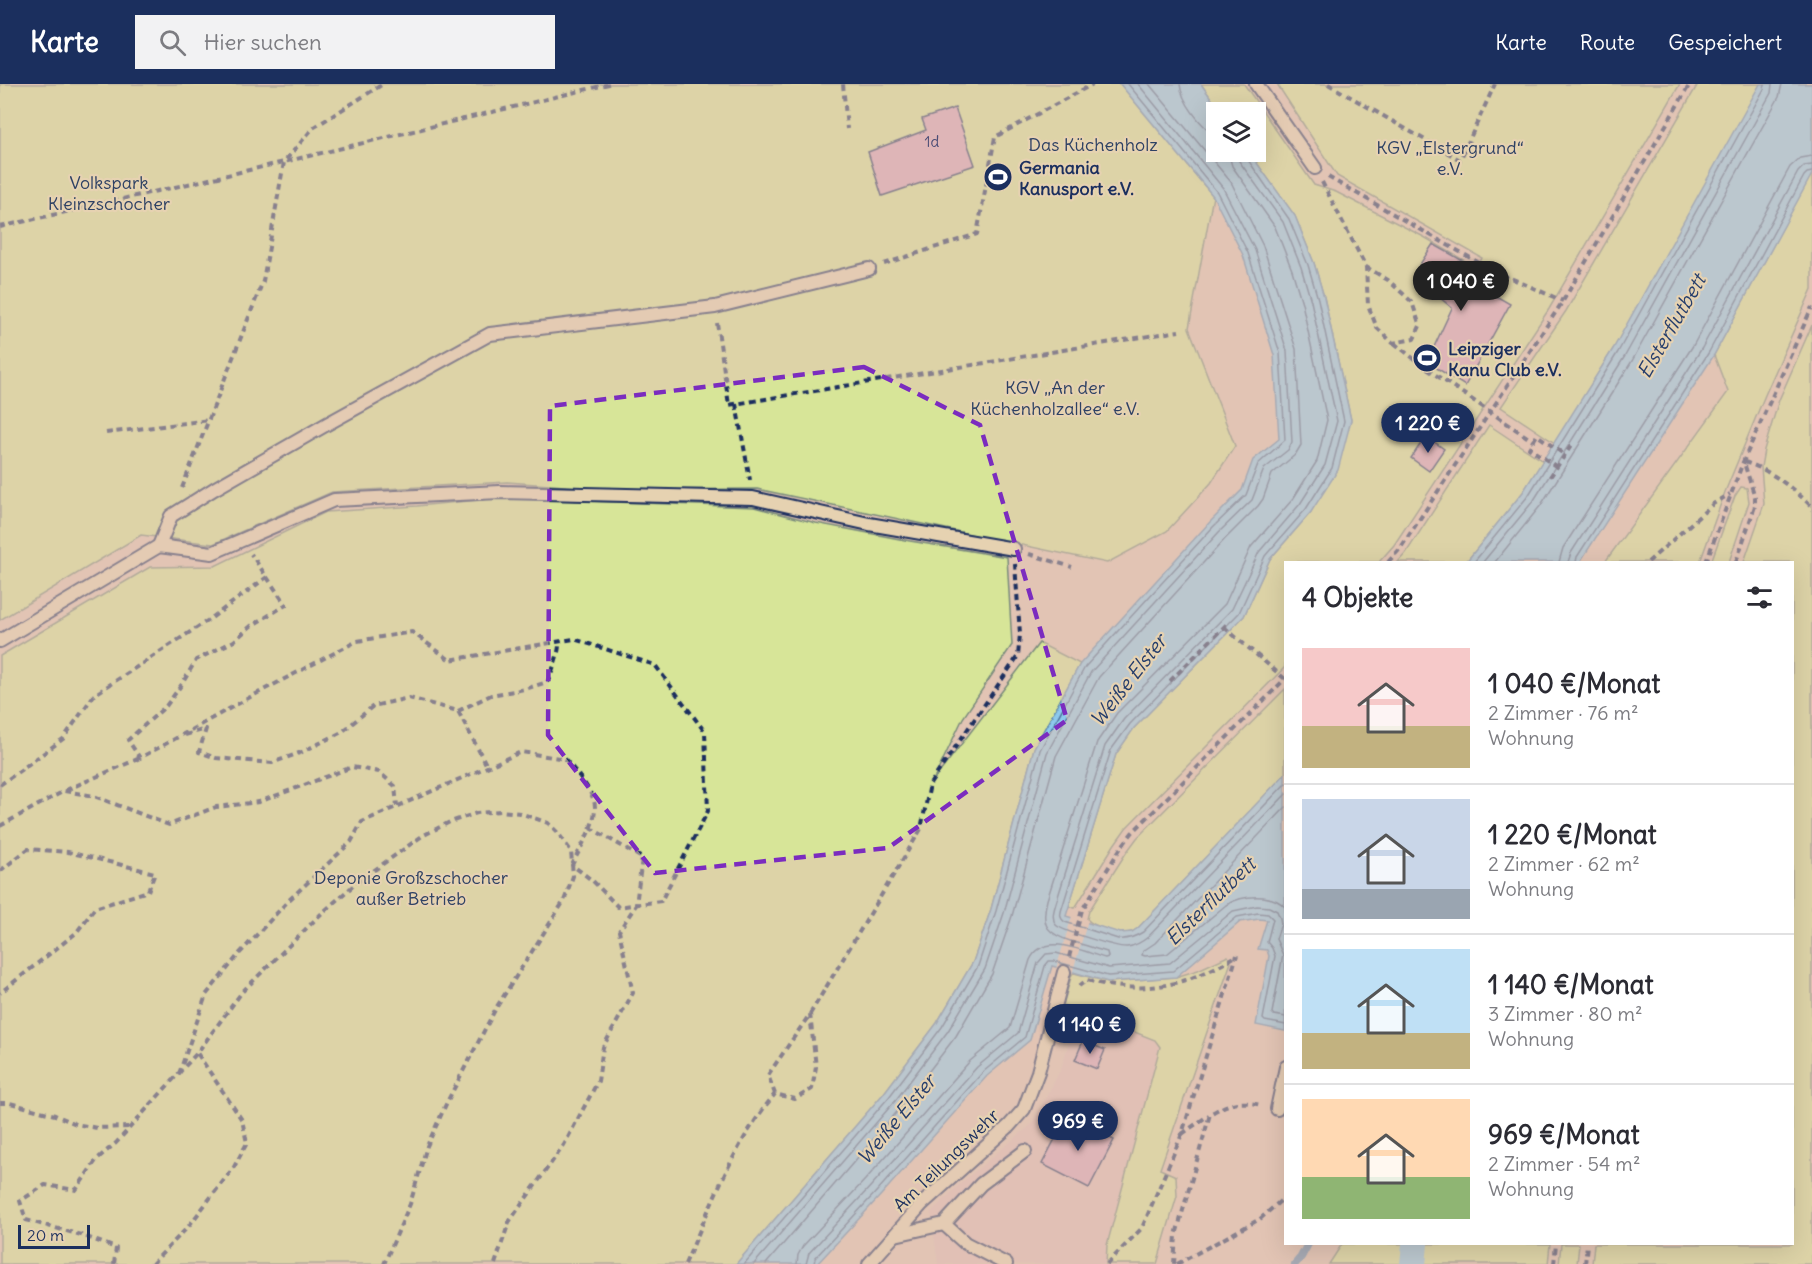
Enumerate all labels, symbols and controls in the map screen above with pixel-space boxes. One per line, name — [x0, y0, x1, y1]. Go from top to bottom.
search box — [135, 15, 555, 69]
text: Karte — [30, 24, 99, 60]
icon: search — [156, 26, 189, 59]
text: Hier suchen — [204, 28, 322, 56]
text: Karte — [1495, 29, 1547, 56]
text: Route — [1580, 29, 1635, 56]
text: Gespeichert — [1668, 29, 1782, 56]
map controls — [1206, 102, 1266, 162]
button: layers — [1206, 102, 1266, 162]
house number: 1d — [925, 132, 940, 151]
park label: Das Küchenholz — [1028, 133, 1158, 156]
park label: KGV „Elstergrund“ e.V. — [1376, 136, 1524, 180]
place label: Germania Kanusport e.V. — [1019, 156, 1134, 200]
sports icon: Germania Kanusport e.V. — [982, 161, 1014, 193]
park label: Volkspark Kleinzschocher — [48, 171, 171, 215]
pin: 1 040 € — [1406, 261, 1516, 312]
text: 1 040 € — [1427, 268, 1495, 293]
water label: Elsterflutbett — [1631, 268, 1712, 382]
place label: Leipziger Kanu Club e.V. — [1448, 337, 1562, 381]
sports icon: Leipziger Kanu Club e.V. — [1411, 342, 1443, 374]
park label: KGV „An der Küchenholzallee“ e.V. — [970, 376, 1140, 420]
pin: 1 220 € — [1373, 403, 1483, 454]
text: 1 220 € — [1395, 410, 1461, 435]
text: 4 Objekte — [1302, 581, 1413, 614]
icon: filters — [1743, 581, 1776, 614]
water label: Weiße Elster — [1084, 627, 1173, 731]
text: 1 040 €/Monat — [1488, 667, 1660, 700]
icon: home — [1350, 672, 1422, 744]
text: 2 Zimmer · 76 m² — [1488, 700, 1638, 725]
text: Wohnung — [1488, 725, 1574, 750]
text: 1 220 €/Monat — [1488, 818, 1657, 851]
icon: home — [1350, 823, 1422, 895]
water label: Elsterflutbett — [1160, 850, 1262, 950]
text: 2 Zimmer · 62 m² — [1488, 851, 1640, 876]
park label: Deponie Großzschocher außer Betrieb — [314, 866, 509, 910]
text: Wohnung — [1488, 876, 1574, 901]
text: 1 140 €/Monat — [1488, 968, 1653, 1001]
icon: home — [1350, 973, 1422, 1045]
text: 3 Zimmer · 80 m² — [1488, 1001, 1642, 1026]
pin: 1 140 € — [1035, 1004, 1145, 1055]
text: 1 140 € — [1059, 1011, 1121, 1036]
text: Wohnung — [1488, 1026, 1574, 1051]
water label: Weiße Elster — [851, 1067, 943, 1169]
pin: 969 € — [1036, 1101, 1120, 1152]
street label: Am Teilungswehr — [888, 1103, 1004, 1216]
text: 969 € — [1052, 1108, 1104, 1133]
text: 969 €/Monat — [1488, 1118, 1639, 1151]
icon: home — [1350, 1123, 1422, 1195]
text: 2 Zimmer · 54 m² — [1488, 1151, 1640, 1176]
text: Wohnung — [1488, 1176, 1574, 1201]
scale bar — [18, 1222, 90, 1250]
text: 20 m — [27, 1225, 64, 1245]

